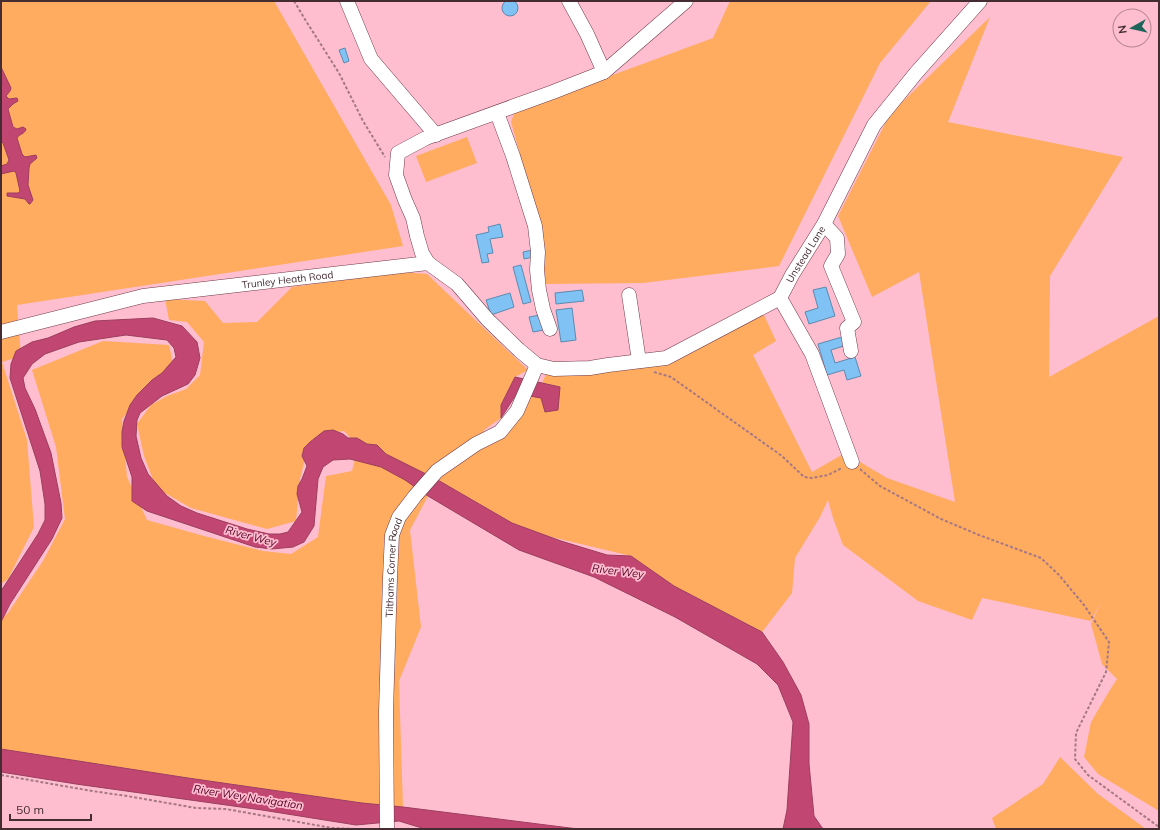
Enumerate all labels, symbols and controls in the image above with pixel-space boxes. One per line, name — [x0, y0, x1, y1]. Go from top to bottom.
north arrow — [1112, 8, 1152, 48]
text: N — [1115, 24, 1130, 34]
street label: Unstead Lane — [783, 223, 828, 285]
street label: Trunley Heath Road — [241, 268, 334, 291]
street label: Tilthams Corner Road — [382, 516, 405, 618]
water label: River Wey — [224, 522, 279, 550]
water label: River Wey — [591, 561, 646, 581]
water label: River Wey Navigation — [192, 781, 304, 813]
scale bar — [10, 796, 91, 822]
text: 50 m — [16, 802, 44, 817]

